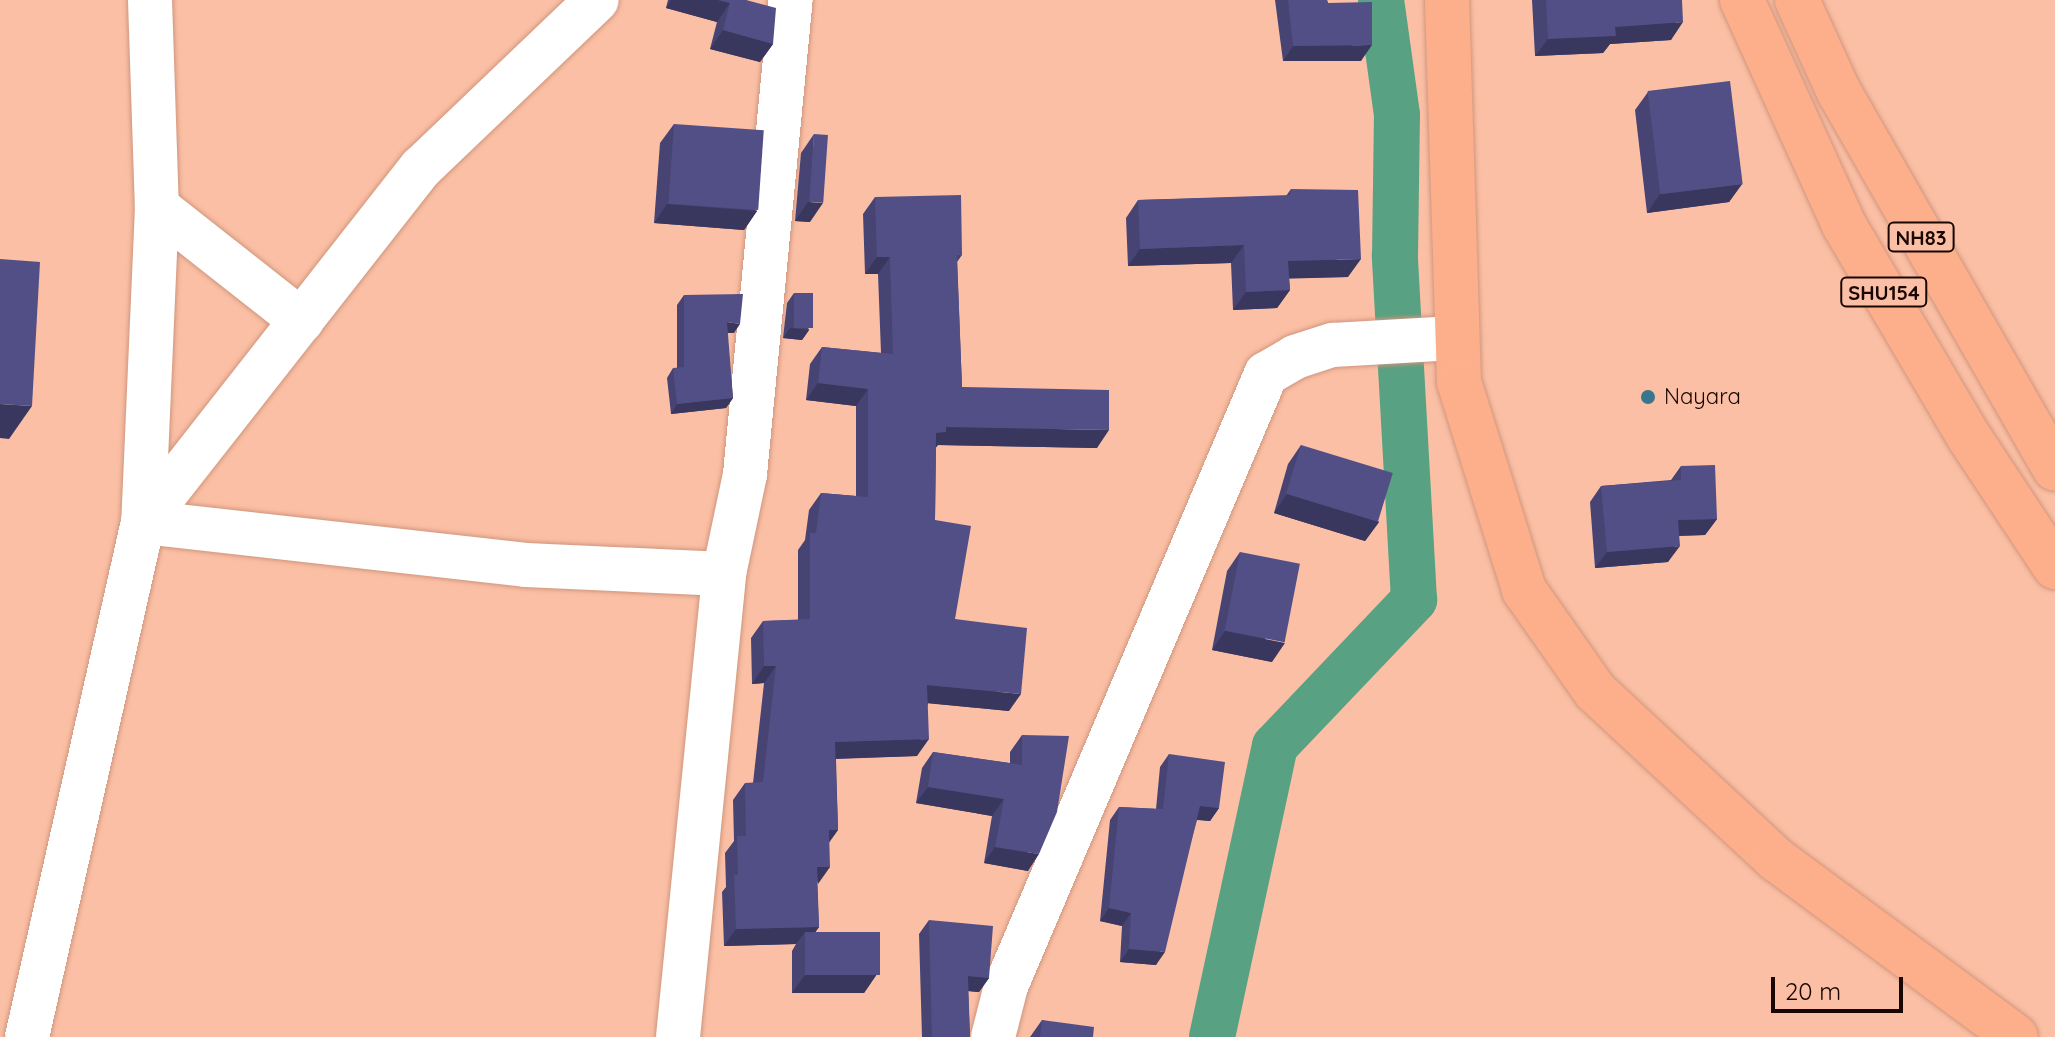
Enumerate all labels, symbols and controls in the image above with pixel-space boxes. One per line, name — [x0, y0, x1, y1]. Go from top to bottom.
road number: NH83 — [1887, 221, 1955, 253]
road number: SHU154 — [1840, 276, 1928, 308]
place label: Nayara — [1664, 384, 1741, 410]
marker: Nayara — [1639, 388, 1657, 406]
scale bar — [1775, 961, 1907, 1011]
text: 20 m — [1785, 976, 1841, 1006]

